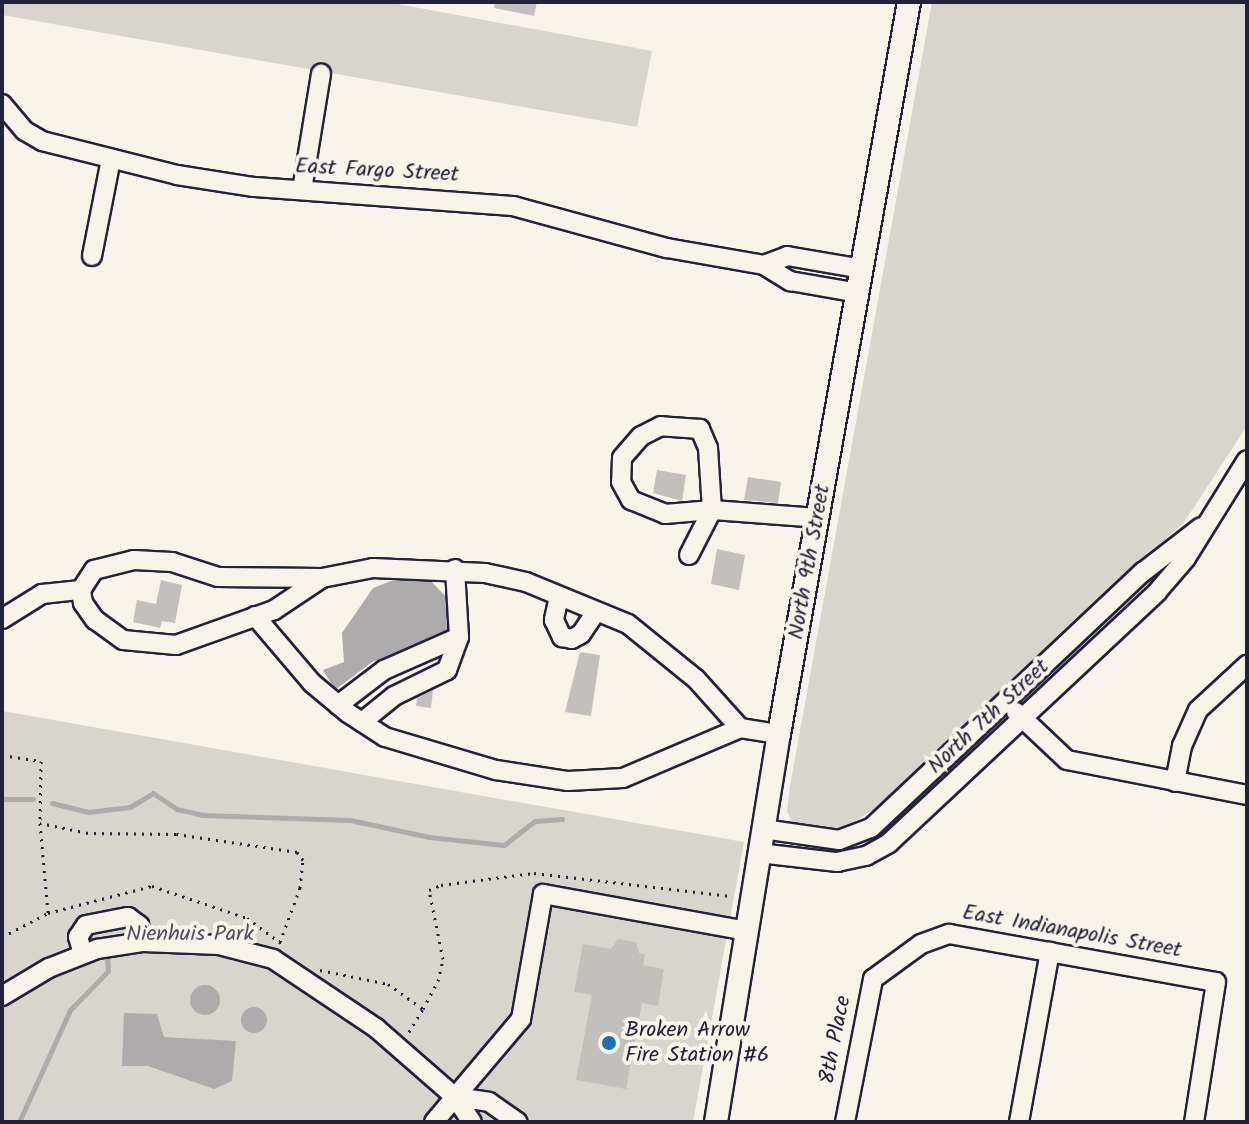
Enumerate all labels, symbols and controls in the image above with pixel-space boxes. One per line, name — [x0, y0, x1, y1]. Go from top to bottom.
street label: East Fargo Street — [294, 154, 460, 188]
street label: North 9th Street — [783, 482, 837, 642]
street label: North 7th Street — [923, 654, 1055, 780]
street label: East Indianapolis Street — [960, 900, 1184, 964]
park label: Nienhuis Park — [126, 922, 254, 948]
street label: 8th Place — [814, 993, 858, 1087]
place label: Broken Arrow Fire Station #6 — [625, 1017, 769, 1068]
marker: Broken Arrow Fire Station #6 — [600, 1034, 618, 1052]

